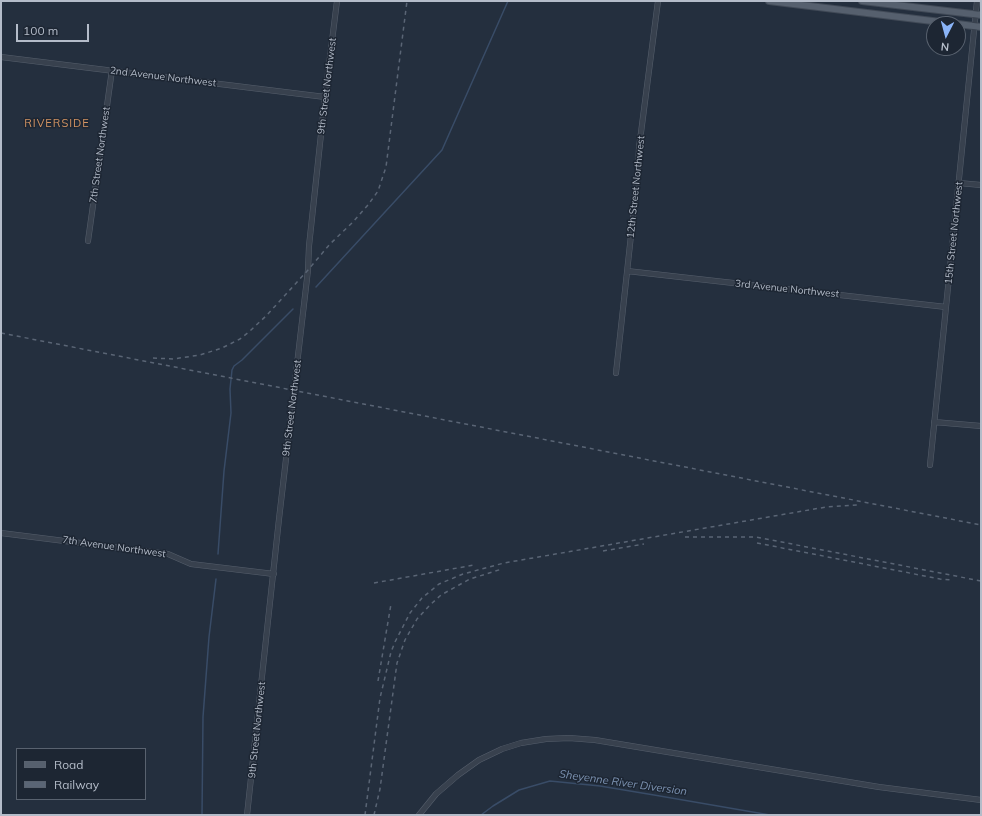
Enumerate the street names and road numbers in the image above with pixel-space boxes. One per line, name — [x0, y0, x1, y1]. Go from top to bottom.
street label: 9th Street Northwest — [315, 37, 339, 135]
street label: 2nd Avenue Northwest — [109, 65, 217, 89]
street label: 7th Street Northwest — [87, 106, 113, 204]
street label: 12th Street Northwest — [625, 135, 647, 239]
street label: 15th Street Northwest — [943, 181, 965, 285]
street label: 3rd Avenue Northwest — [734, 278, 840, 300]
street label: 9th Street Northwest — [280, 359, 304, 457]
street label: 7th Avenue Northwest — [62, 534, 166, 560]
street label: 9th Street Northwest — [246, 681, 268, 779]

